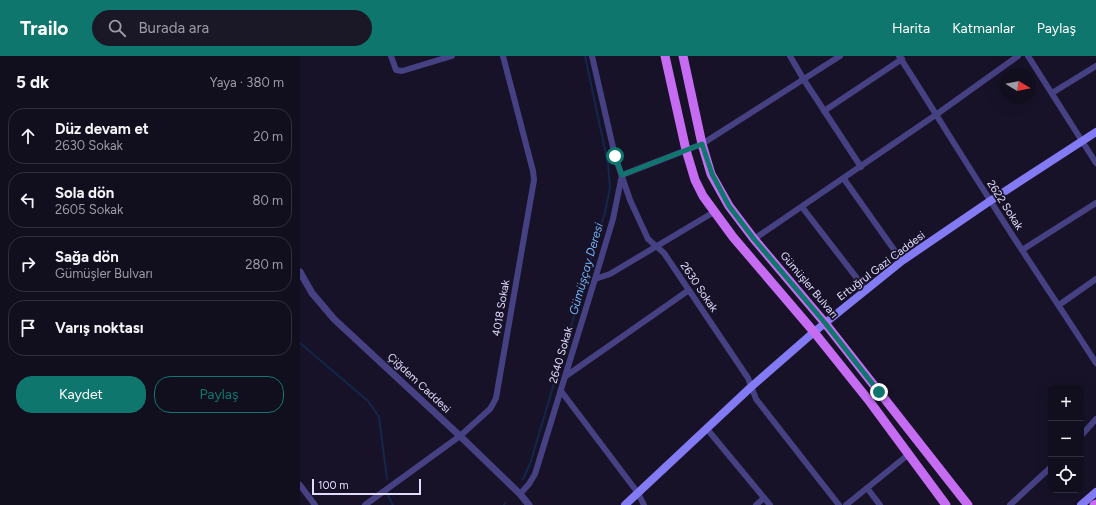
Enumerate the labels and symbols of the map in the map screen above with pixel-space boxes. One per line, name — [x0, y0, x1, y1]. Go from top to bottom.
north arrow — [1000, 68, 1036, 104]
route start — [606, 147, 624, 165]
street label: 2622 Sokak — [984, 178, 1026, 233]
water label: Gümüşçay Deresi — [566, 221, 606, 317]
street label: Ertuğrul Gazi Caddesi — [834, 229, 928, 303]
street label: Gümüşler Bulvarı — [777, 249, 841, 321]
street label: 2630 Sokak — [678, 260, 721, 315]
street label: 4018 Sokak — [490, 278, 512, 337]
street label: 2640 Sokak — [547, 325, 575, 385]
street label: Çiğdem Caddesi — [385, 350, 453, 416]
route end — [870, 383, 888, 401]
scale bar — [312, 477, 421, 496]

